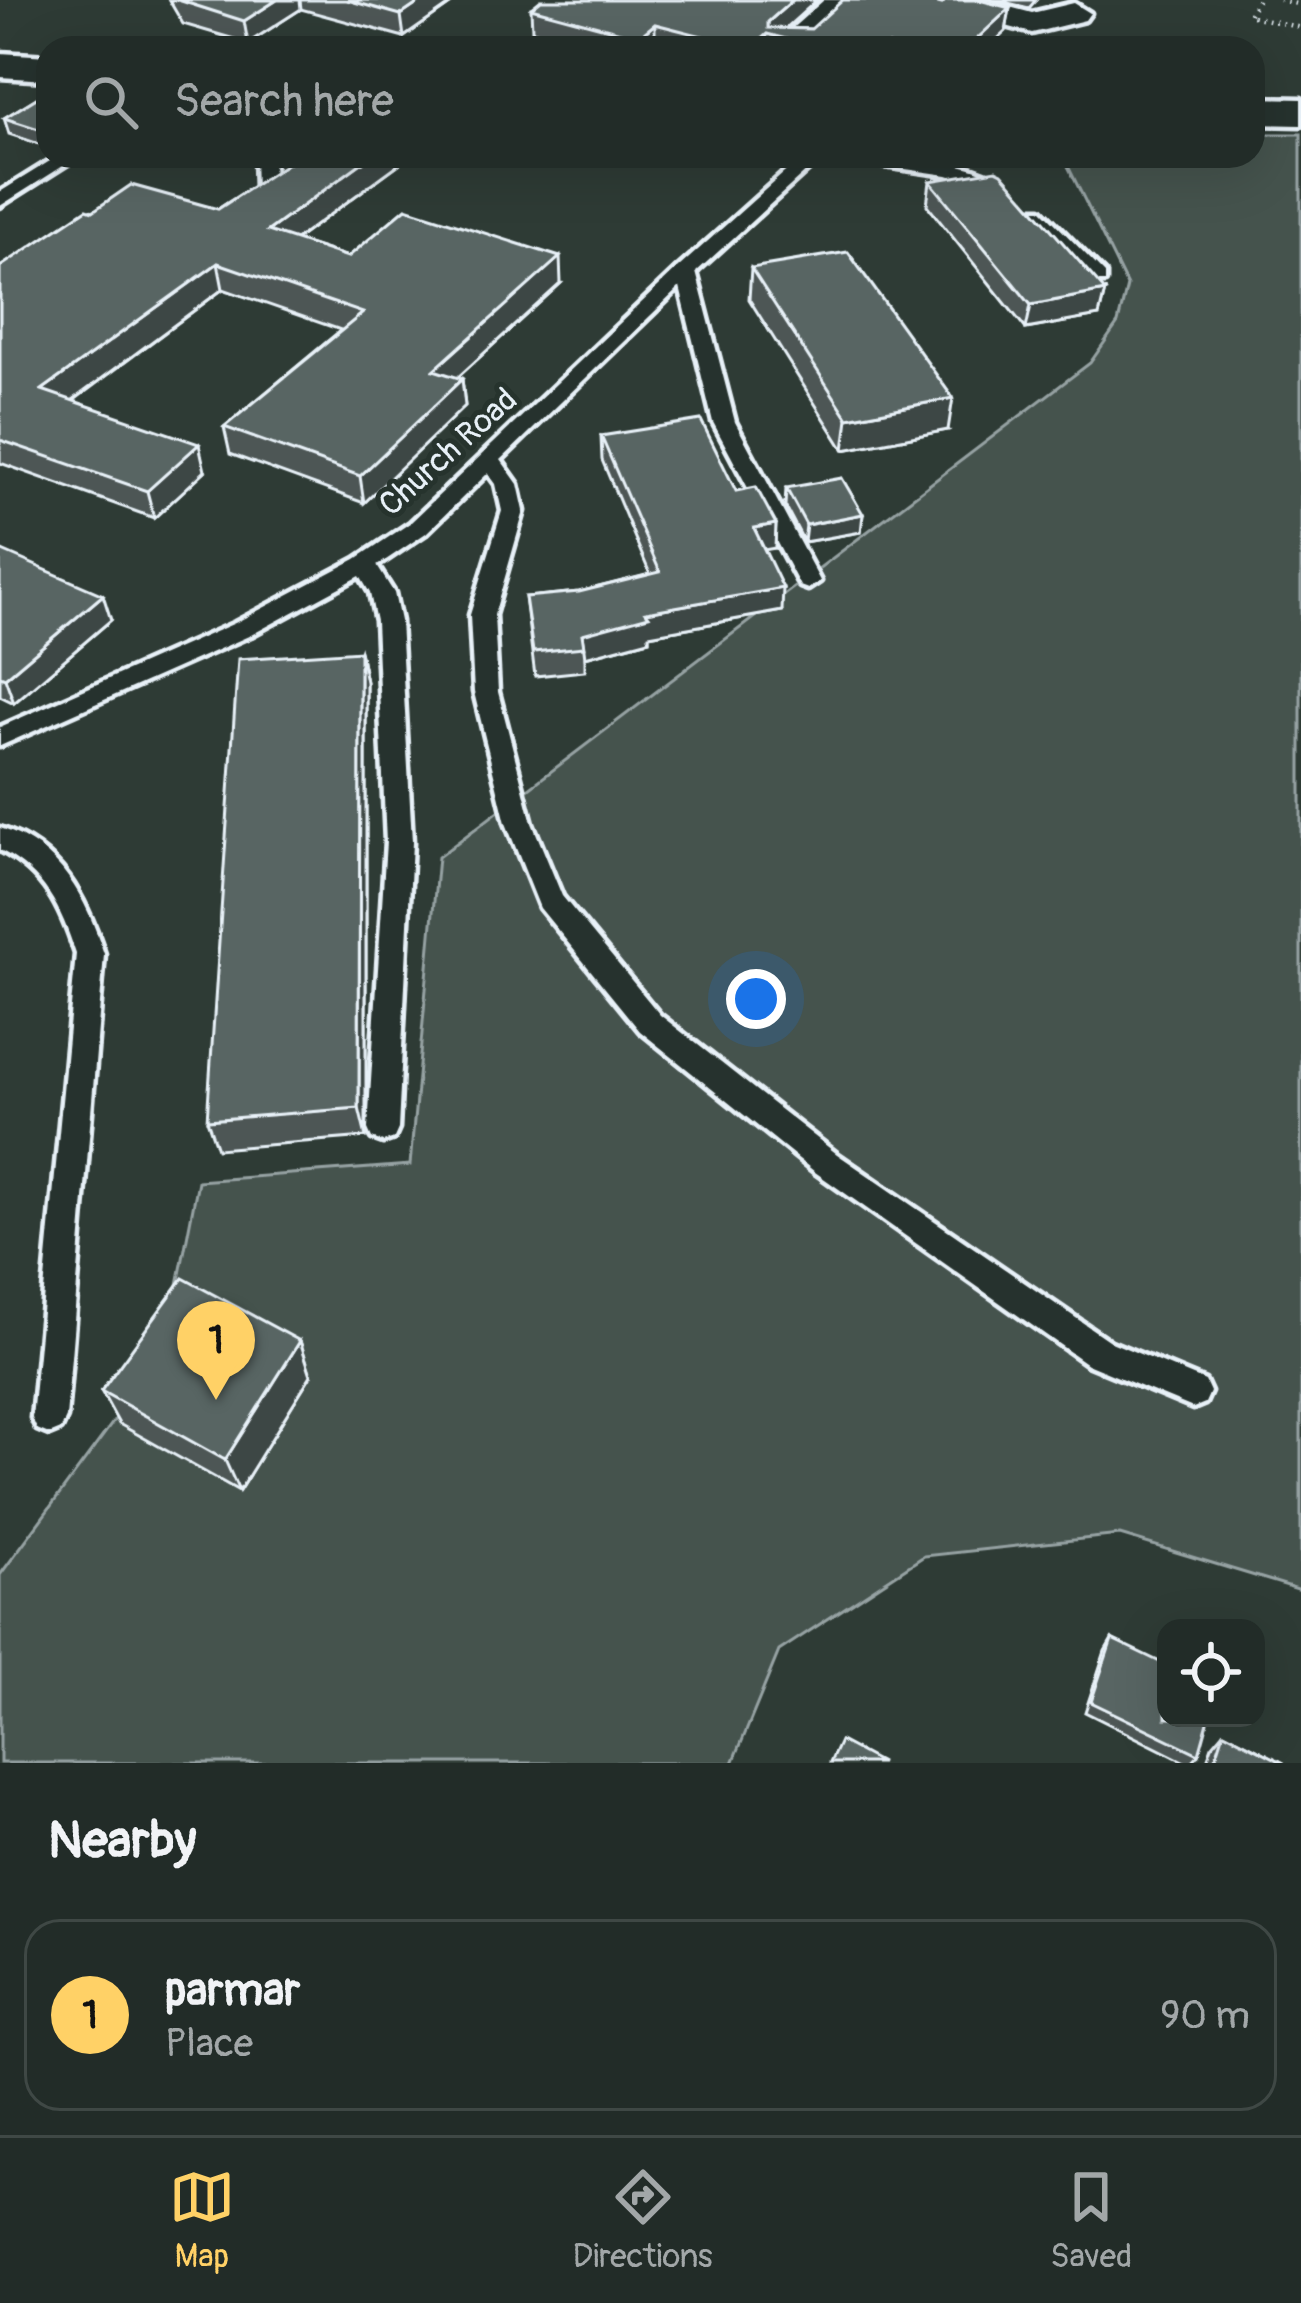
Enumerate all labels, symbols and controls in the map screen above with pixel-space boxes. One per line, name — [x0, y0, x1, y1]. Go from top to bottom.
search box — [36, 36, 1265, 168]
icon: search — [78, 69, 144, 135]
text: Search here — [174, 74, 394, 130]
street label: Church Road — [370, 379, 526, 525]
your location — [726, 969, 786, 1029]
pin: 1 — [177, 1301, 255, 1400]
map controls — [1157, 1619, 1265, 1727]
button: locate — [1157, 1619, 1265, 1727]
text: Nearby — [48, 1809, 196, 1873]
text: parmar — [165, 1963, 300, 2019]
text: 1 — [82, 1991, 98, 2040]
text: 90 m — [1160, 1991, 1250, 2040]
text: Place — [165, 2019, 253, 2068]
tab: Map — [169, 2164, 235, 2277]
tab: Directions — [573, 2164, 713, 2277]
tab: Saved — [1050, 2164, 1132, 2277]

